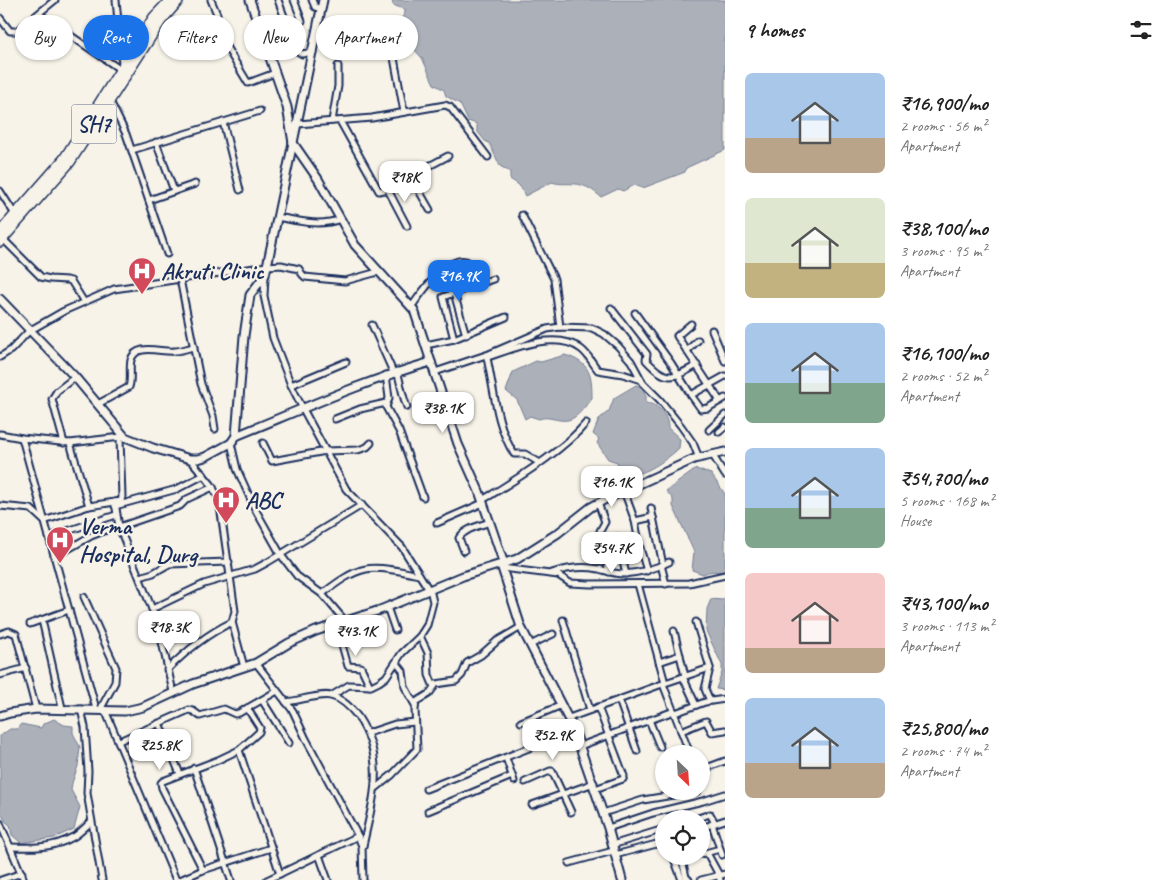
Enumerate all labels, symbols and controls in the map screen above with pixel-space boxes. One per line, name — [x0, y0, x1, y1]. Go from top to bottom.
chip: Buy — [15, 15, 73, 60]
chip: Rent — [83, 15, 149, 60]
chip: Filters — [159, 15, 234, 60]
chip: New — [244, 15, 306, 60]
chip: Apartment — [316, 15, 418, 60]
icon: filters — [1127, 16, 1155, 44]
text: 9 homes — [745, 17, 804, 43]
text: ₹16,900/mo — [900, 90, 988, 116]
icon: home — [785, 93, 845, 153]
road number: SH7 — [72, 104, 116, 144]
text: 2 rooms · 56 m² — [900, 116, 986, 136]
text: Apartment — [900, 136, 959, 156]
pin: ₹18K — [375, 160, 435, 203]
text: ₹18K — [390, 167, 420, 187]
text: ₹38,100/mo — [900, 215, 988, 241]
icon: home — [785, 218, 845, 278]
text: 3 rooms · 95 m² — [900, 241, 986, 261]
hospital icon: Akruti Clinic — [127, 256, 157, 295]
place label: Akruti Clinic — [161, 256, 264, 286]
pin: ₹16.9K — [418, 260, 500, 302]
text: Apartment — [900, 261, 959, 281]
text: ₹16.9K — [439, 266, 479, 286]
text: ₹16,100/mo — [900, 340, 988, 366]
icon: home — [785, 343, 845, 403]
text: 2 rooms · 52 m² — [900, 366, 986, 386]
text: Apartment — [900, 386, 959, 406]
pin: ₹38.1K — [402, 392, 484, 434]
text: ₹38.1K — [423, 398, 463, 418]
text: ₹54,700/mo — [900, 465, 987, 491]
pin: ₹16.1K — [571, 466, 653, 508]
icon: home — [785, 468, 845, 528]
text: ₹16.1K — [592, 472, 632, 492]
hospital icon: ABC — [211, 485, 241, 524]
place label: ABC — [245, 485, 284, 515]
text: 5 rooms · 168 m² — [900, 491, 994, 511]
place label: Verma Hospital, Durg — [79, 511, 199, 569]
text: House — [900, 511, 931, 531]
hospital icon: Verma Hospital, Durg — [45, 525, 75, 564]
pin: ₹54.7K — [571, 532, 653, 574]
text: ₹54.7K — [592, 538, 632, 558]
text: ₹43,100/mo — [900, 590, 988, 616]
icon: home — [785, 593, 845, 653]
pin: ₹18.3K — [128, 610, 210, 653]
pin: ₹43.1K — [315, 614, 397, 657]
text: 3 rooms · 113 m² — [900, 616, 994, 636]
text: ₹18.3K — [149, 617, 189, 637]
text: ₹43.1K — [336, 621, 376, 641]
text: Apartment — [900, 636, 959, 656]
text: ₹25,800/mo — [900, 715, 987, 741]
pin: ₹52.9K — [512, 718, 594, 761]
icon: home — [785, 718, 845, 778]
text: ₹52.9K — [533, 725, 573, 745]
pin: ₹25.8K — [119, 728, 201, 771]
text: ₹25.8K — [140, 735, 180, 755]
text: 2 rooms · 74 m² — [900, 741, 986, 761]
north arrow — [655, 745, 710, 800]
map controls — [655, 745, 710, 865]
text: Apartment — [900, 761, 959, 781]
button: locate — [655, 810, 710, 865]

